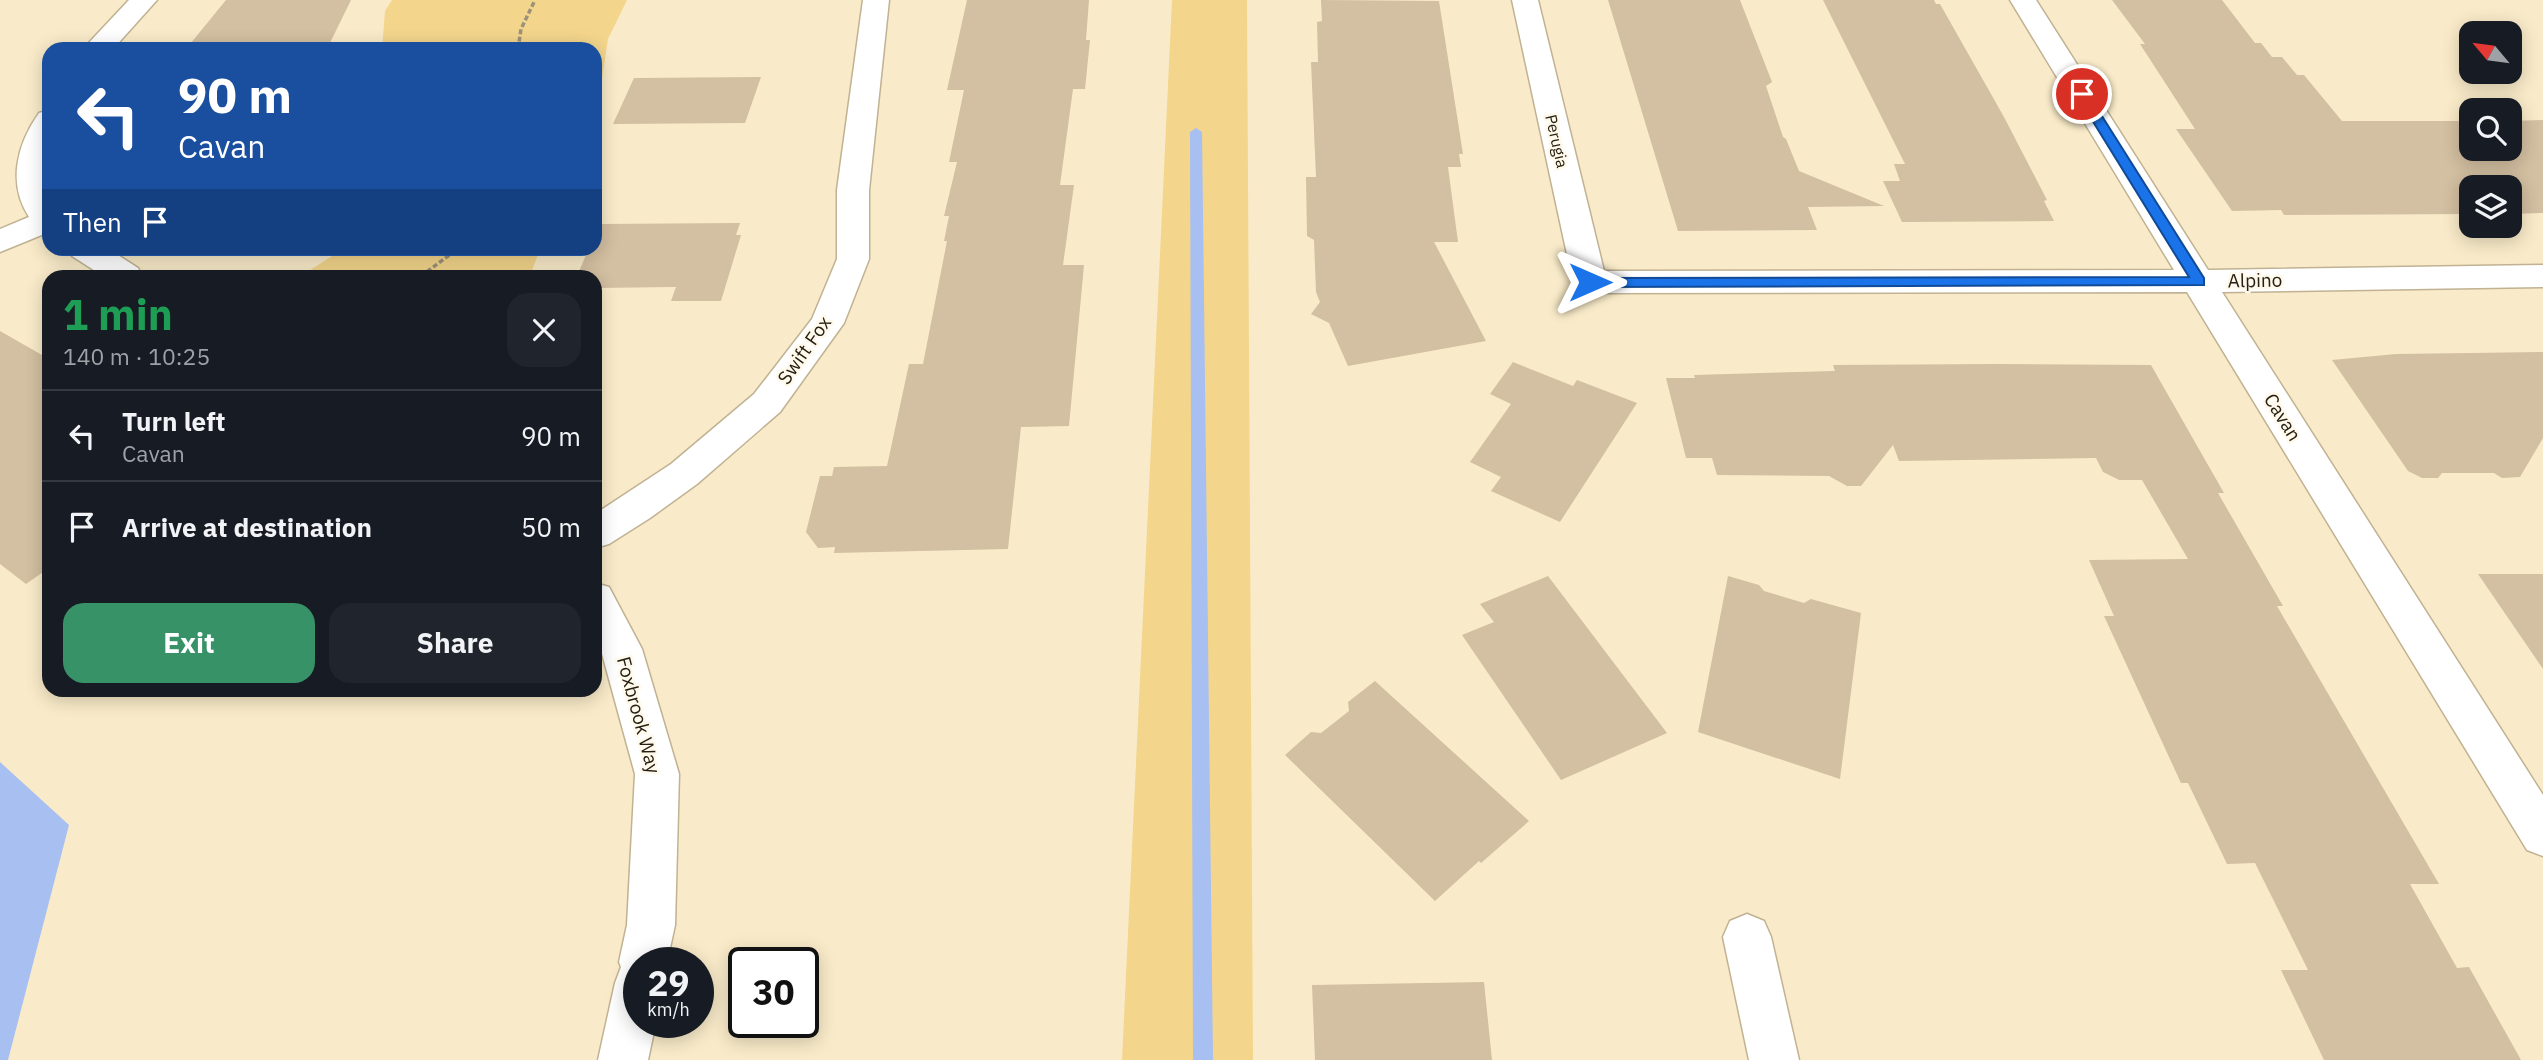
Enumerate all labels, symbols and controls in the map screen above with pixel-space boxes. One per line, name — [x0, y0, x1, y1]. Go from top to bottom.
north arrow — [2459, 21, 2522, 84]
map controls — [2459, 21, 2522, 238]
text: 90 m — [178, 63, 292, 126]
pin — [2052, 64, 2112, 124]
icon: left — [63, 70, 154, 161]
icon: arrive — [2063, 75, 2101, 113]
button: search — [2459, 98, 2522, 161]
street label: Perugia — [1541, 112, 1573, 170]
text: Cavan — [178, 125, 265, 167]
button: layers — [2459, 175, 2522, 238]
icon: arrive — [136, 203, 174, 241]
text: Then — [63, 205, 122, 239]
position arrow — [1553, 245, 1627, 319]
street label: Alpino — [2228, 268, 2282, 292]
text: 1 min — [63, 287, 173, 342]
button: close — [507, 293, 581, 367]
street label: Swift Fox — [772, 311, 836, 389]
text: 140 m · 10:25 — [63, 341, 210, 371]
street label: Cavan — [2259, 389, 2307, 445]
text: Turn left — [122, 404, 225, 438]
icon: left — [63, 417, 101, 455]
text: 90 m — [521, 419, 581, 453]
text: Cavan — [122, 438, 185, 468]
icon: arrive — [63, 508, 101, 546]
text: Arrive at destination — [122, 510, 372, 544]
text: 50 m — [521, 510, 581, 544]
button: Exit — [63, 603, 315, 683]
button: Share — [329, 603, 581, 683]
street label: Foxbrook Way — [612, 654, 666, 777]
speed limit sign: 30 — [728, 947, 819, 1038]
text: 29 — [647, 960, 690, 1006]
text: km/h — [647, 998, 690, 1021]

